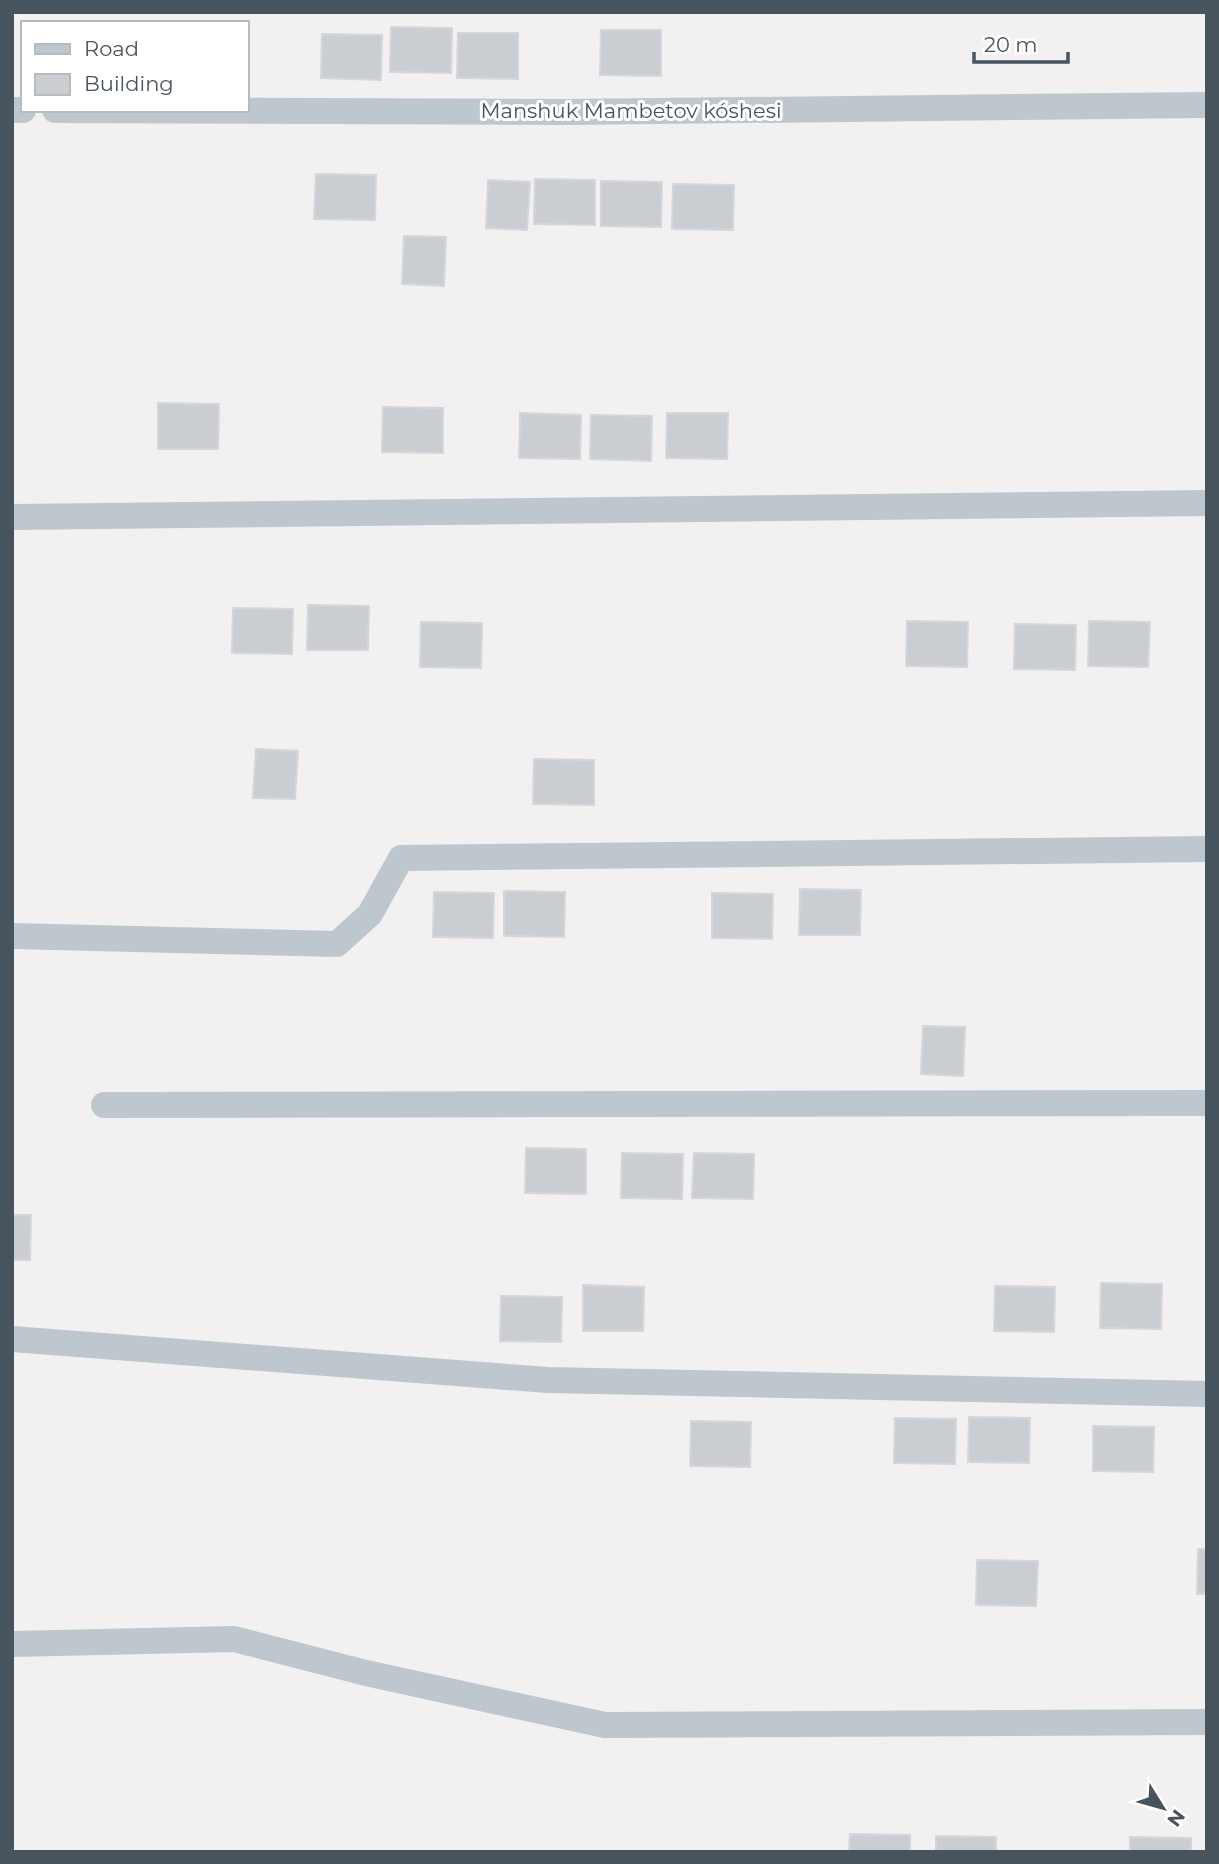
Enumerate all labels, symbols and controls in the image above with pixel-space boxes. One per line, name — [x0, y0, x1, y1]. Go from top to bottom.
legend — [21, 21, 248, 112]
scale bar — [974, 21, 1068, 65]
text: 20 m — [984, 32, 1038, 57]
text: Road — [84, 36, 139, 61]
text: Building — [84, 71, 174, 96]
street label: Manshuk Mambetov kóshesi — [480, 98, 782, 123]
north arrow — [1128, 1773, 1198, 1843]
text: N — [1162, 1805, 1190, 1831]

